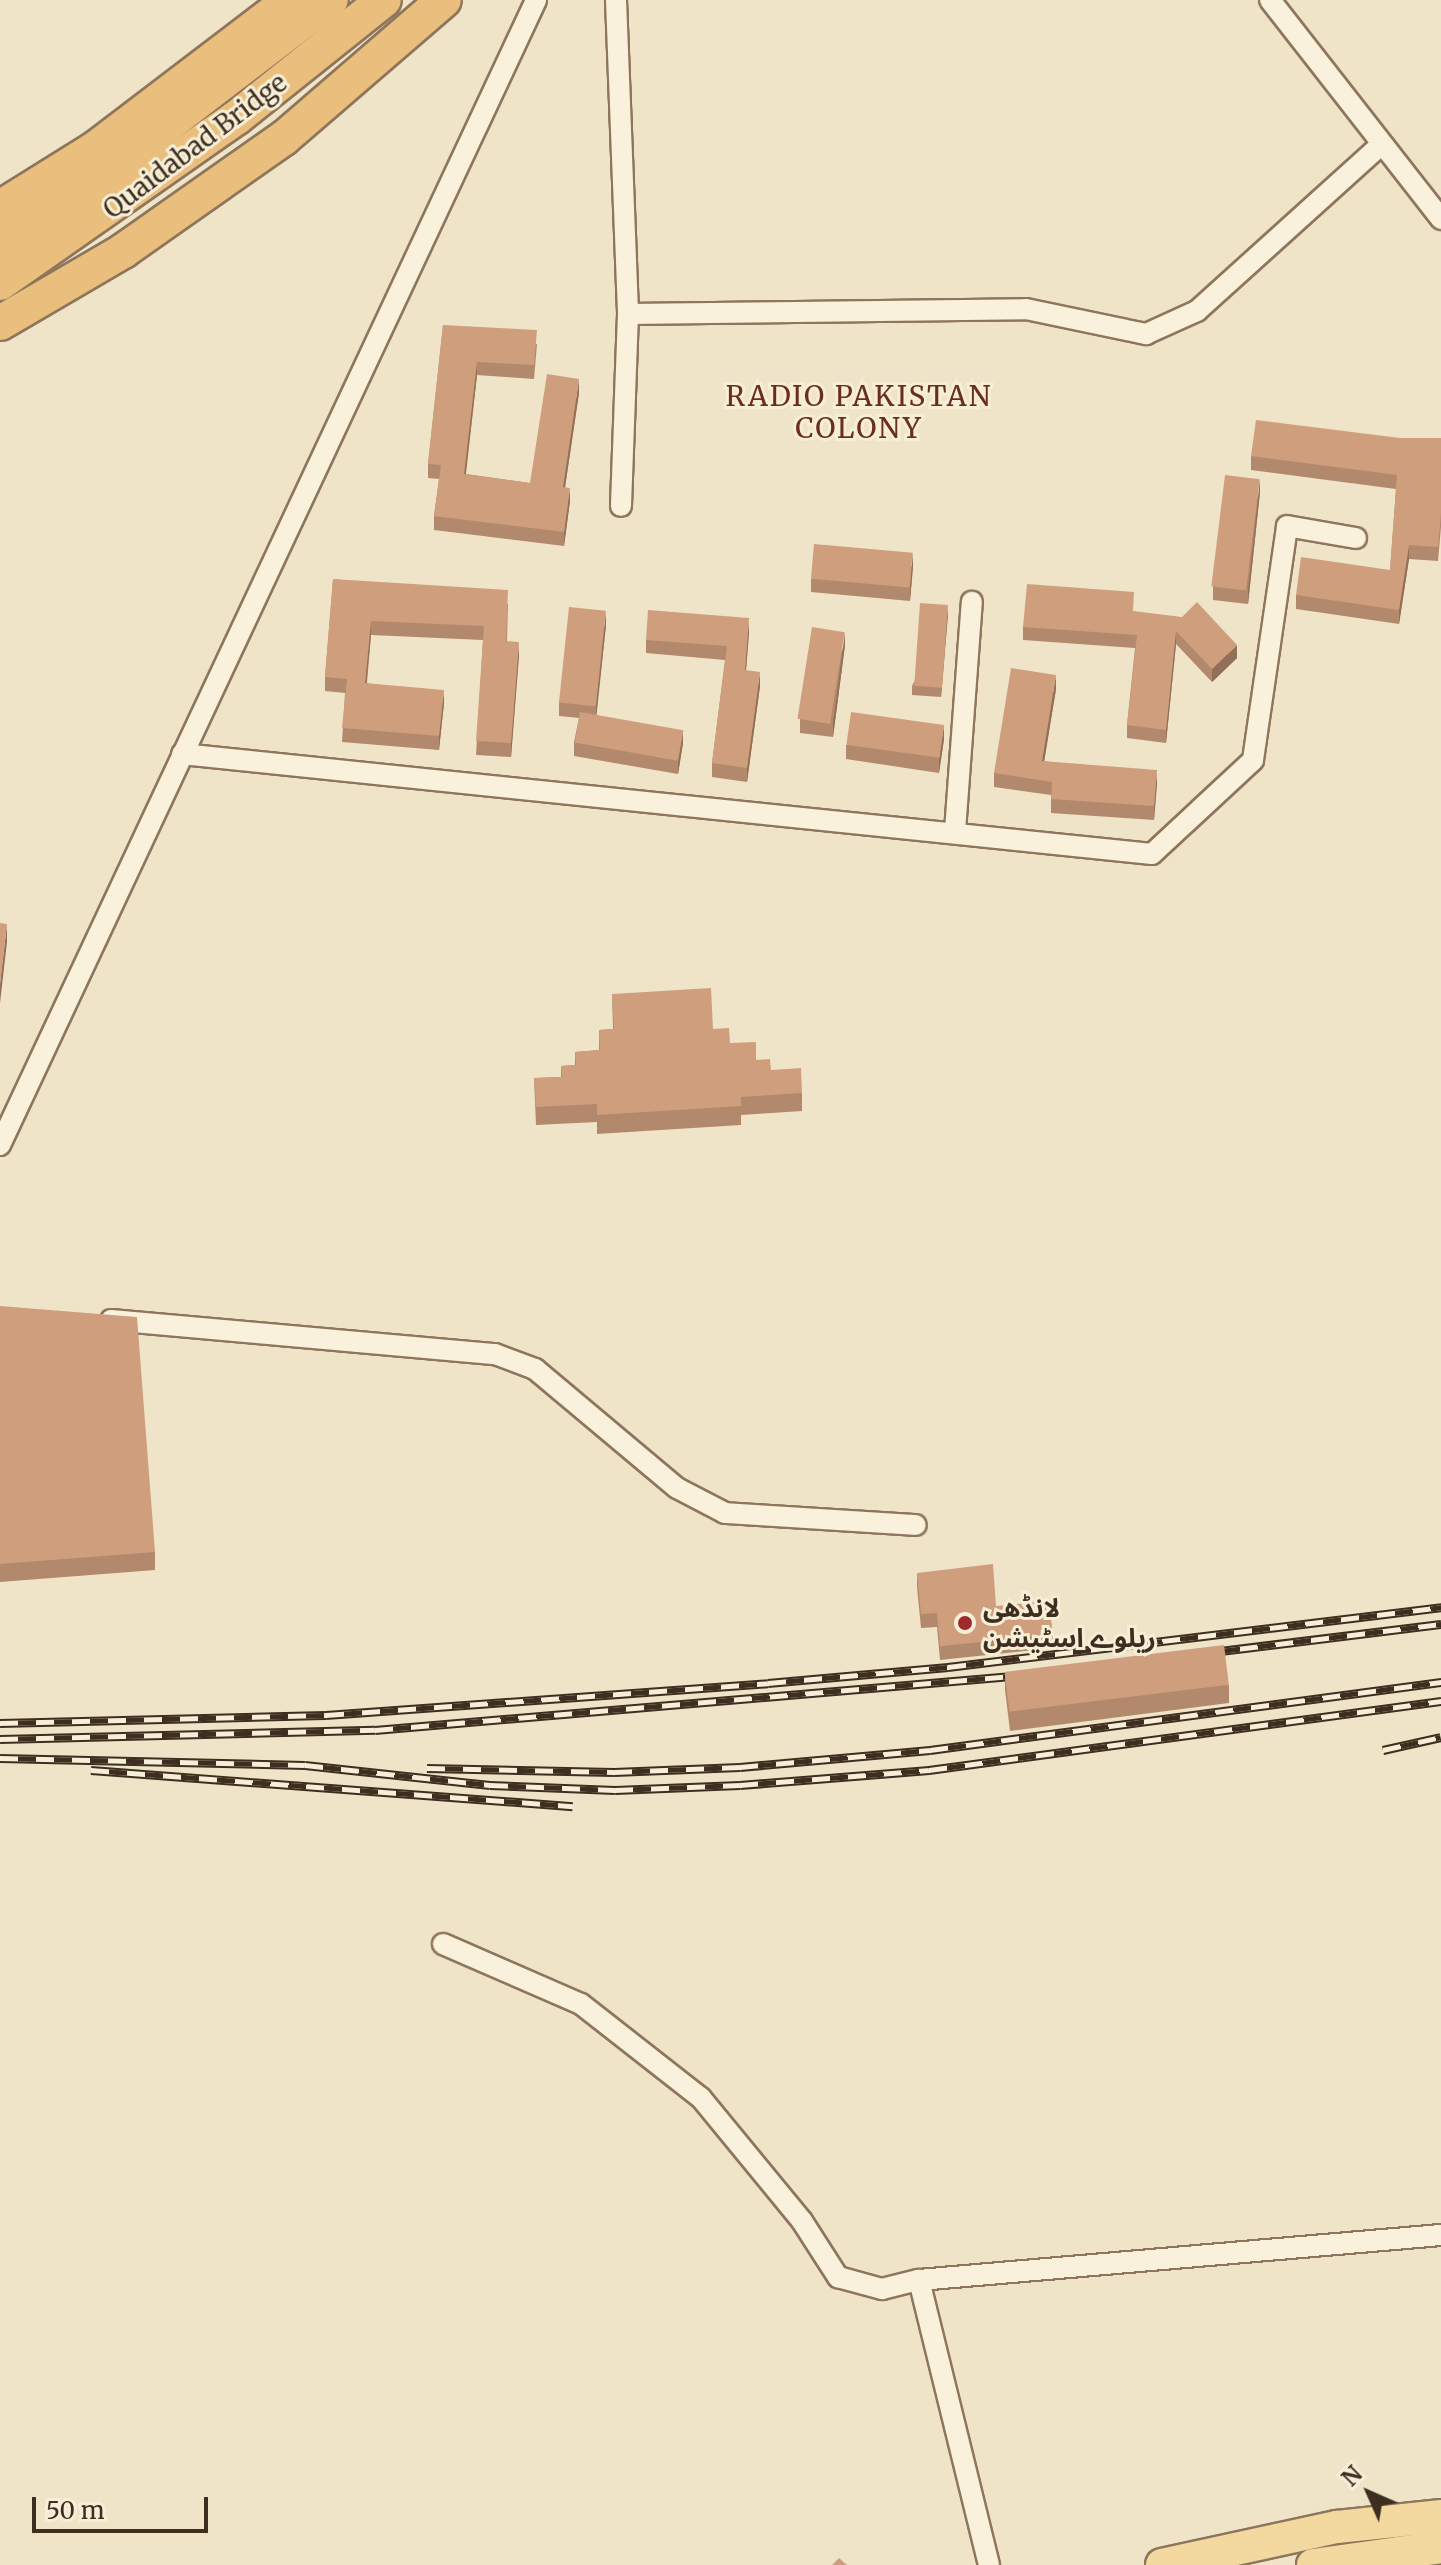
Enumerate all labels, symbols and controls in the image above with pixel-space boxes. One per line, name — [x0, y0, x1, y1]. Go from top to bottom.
street label: Quaidabad Bridge — [97, 67, 293, 225]
district label: RADIO PAKISTAN COLONY — [726, 379, 992, 445]
place label: لانڈھی ریلوے اسٹیشن — [983, 1592, 1156, 1654]
marker: لانڈھی ریلوے اسٹیشن — [954, 1612, 976, 1634]
north arrow — [1329, 2453, 1409, 2533]
text: N — [1336, 2460, 1368, 2492]
scale bar — [36, 2481, 212, 2531]
text: 50 m — [46, 2495, 105, 2526]

